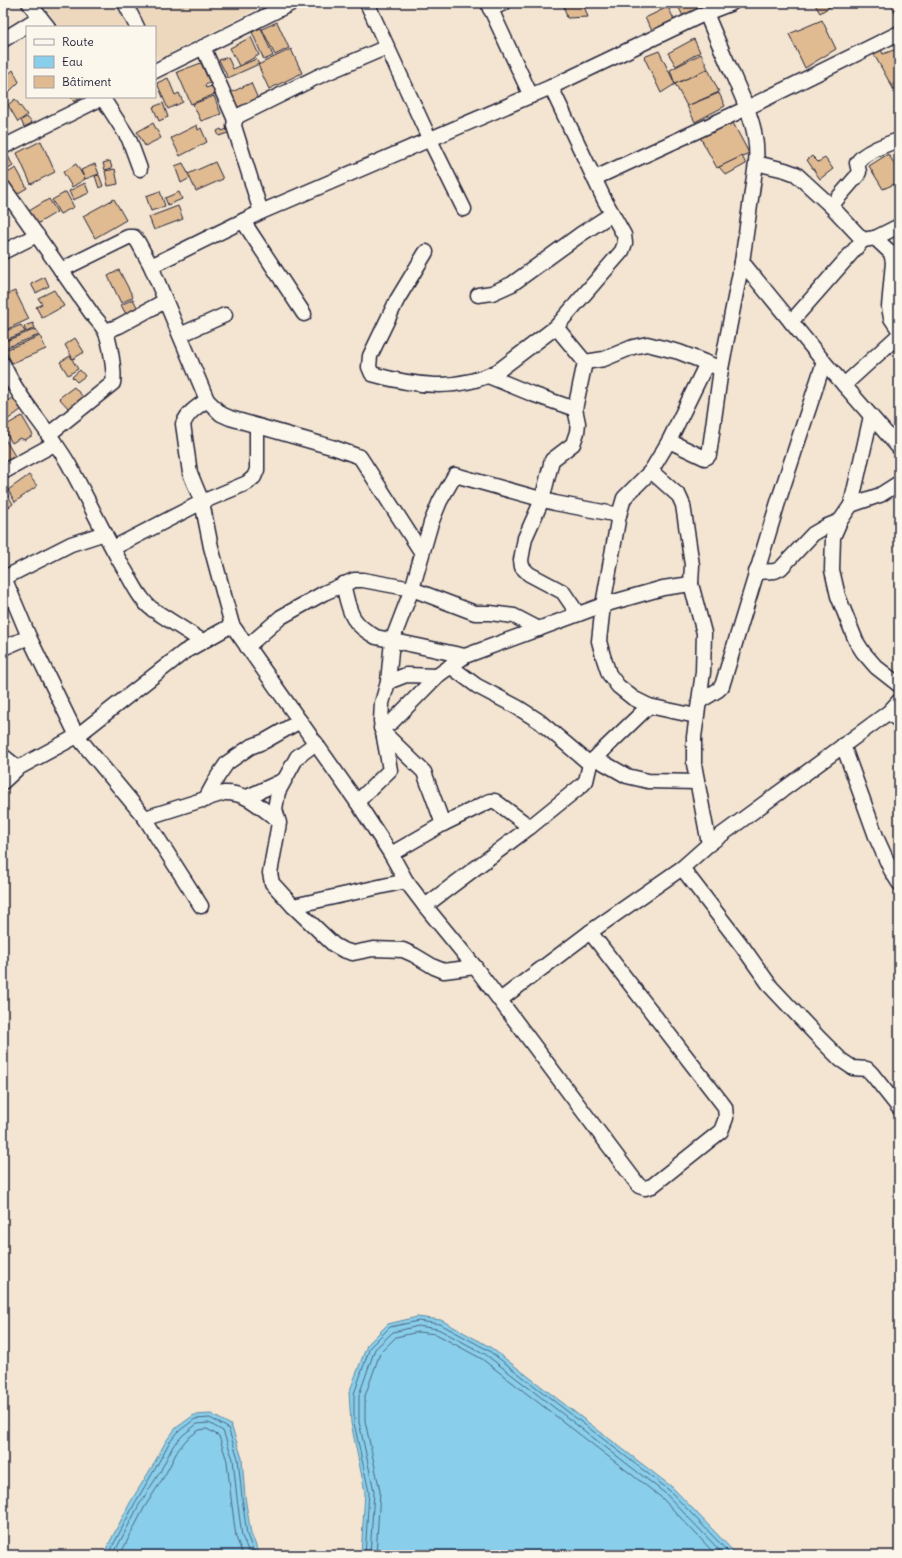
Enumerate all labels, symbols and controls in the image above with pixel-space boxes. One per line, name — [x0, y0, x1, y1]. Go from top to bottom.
legend — [26, 26, 156, 98]
text: Route — [62, 34, 94, 49]
text: Eau — [62, 54, 83, 69]
text: Bâtiment — [62, 74, 111, 89]

